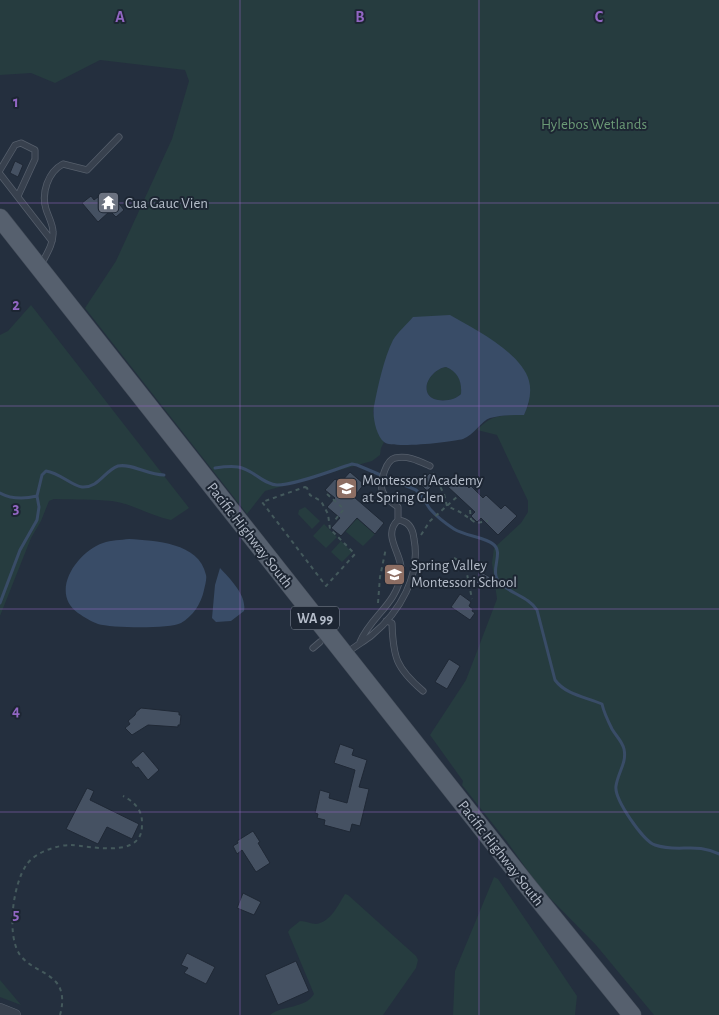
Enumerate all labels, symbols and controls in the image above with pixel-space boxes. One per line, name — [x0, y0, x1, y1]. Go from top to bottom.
text: A — [115, 9, 125, 25]
text: B — [355, 9, 365, 25]
text: C — [595, 9, 604, 25]
text: 1 — [13, 94, 19, 110]
park label: Hylebos Wetlands — [541, 117, 647, 132]
temple icon: Cua Gauc Vien — [97, 191, 121, 215]
place label: Cua Gauc Vien — [125, 196, 208, 211]
text: 2 — [12, 297, 20, 313]
place label: Montessori Academy at Spring Glen — [362, 473, 484, 505]
school or university icon: Montessori Academy at Spring Glen — [334, 477, 358, 501]
street label: Pacific Highway South — [204, 480, 295, 591]
text: 3 — [13, 500, 20, 516]
place label: Spring Valley Montessori School — [411, 558, 517, 590]
school or university icon: Spring Valley Montessori School — [383, 562, 407, 586]
road number: WA 99 — [291, 606, 339, 630]
text: 4 — [12, 703, 20, 719]
street label: Pacific Highway South — [455, 798, 546, 909]
text: 5 — [13, 906, 20, 922]

